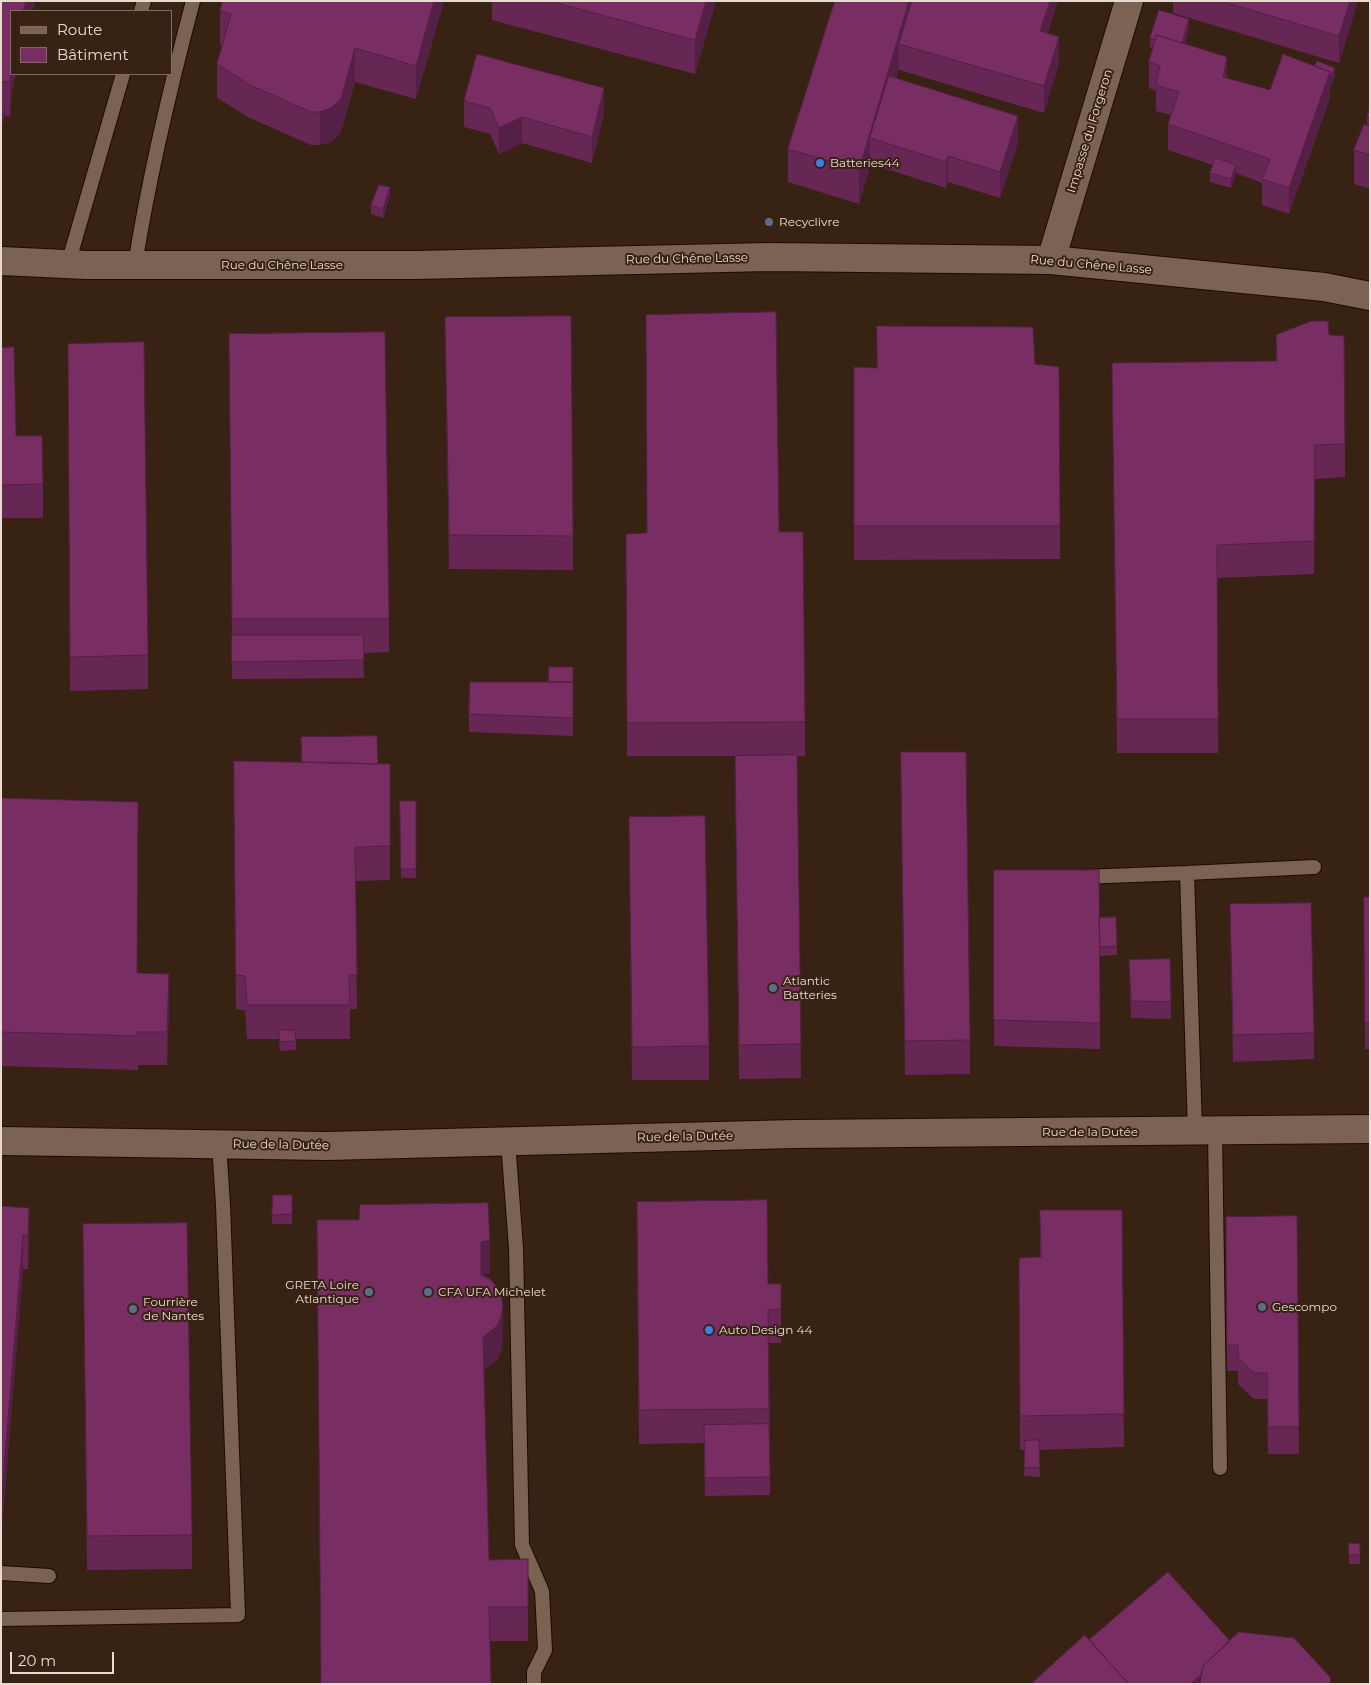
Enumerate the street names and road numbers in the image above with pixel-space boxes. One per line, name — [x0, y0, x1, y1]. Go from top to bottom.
street label: Impasse du Forgeron — [1064, 68, 1116, 194]
street label: Rue du Chêne Lasse — [626, 251, 748, 267]
street label: Rue du Chêne Lasse — [1030, 253, 1152, 277]
street label: Rue du Chêne Lasse — [221, 258, 343, 272]
street label: Rue de la Dutée — [1042, 1125, 1138, 1139]
street label: Rue de la Dutée — [637, 1129, 733, 1145]
street label: Rue de la Dutée — [233, 1137, 329, 1153]

